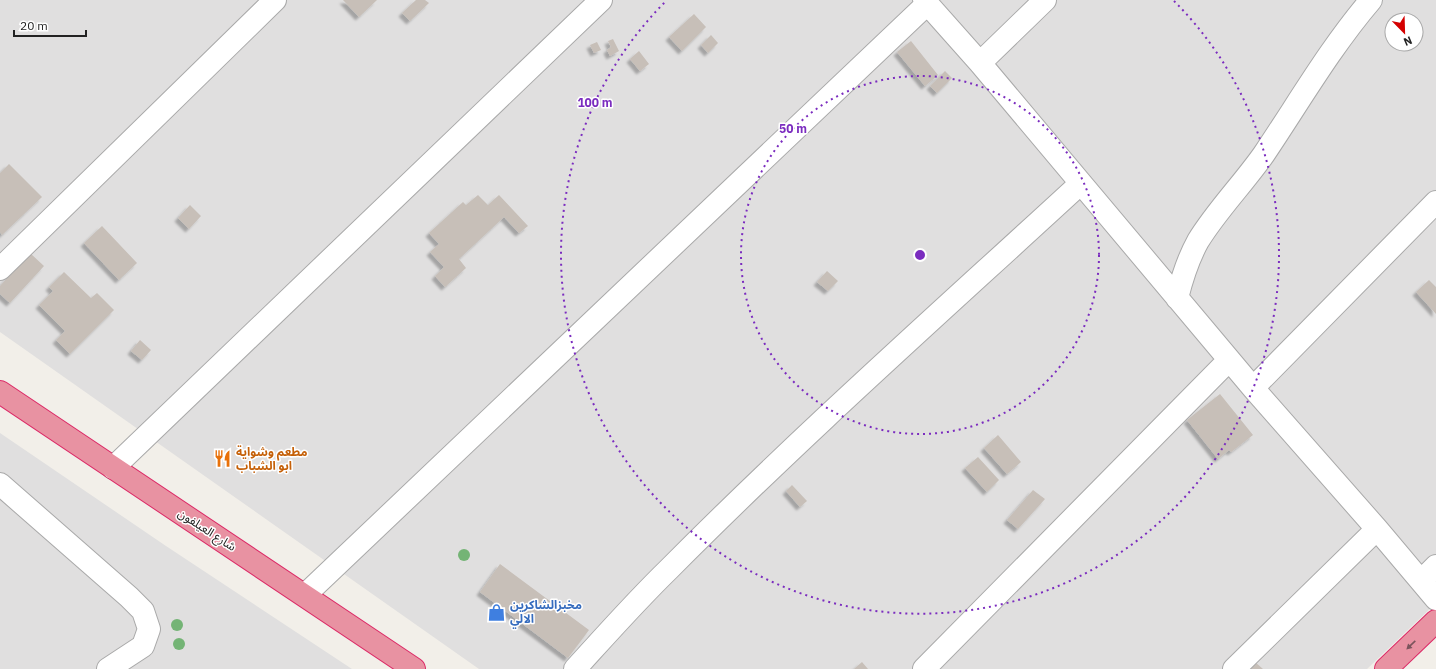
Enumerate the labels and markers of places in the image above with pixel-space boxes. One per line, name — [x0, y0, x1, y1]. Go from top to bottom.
centre of rings — [913, 248, 927, 262]
place label: مطعم وشواية ابو الشباب — [236, 444, 307, 473]
restaurant icon: مطعم وشواية ابو الشباب — [213, 449, 233, 469]
place label: مخبزالشاكرين الالي — [510, 597, 582, 629]
shop icon: مخبزالشاكرين الالي — [487, 602, 507, 622]

